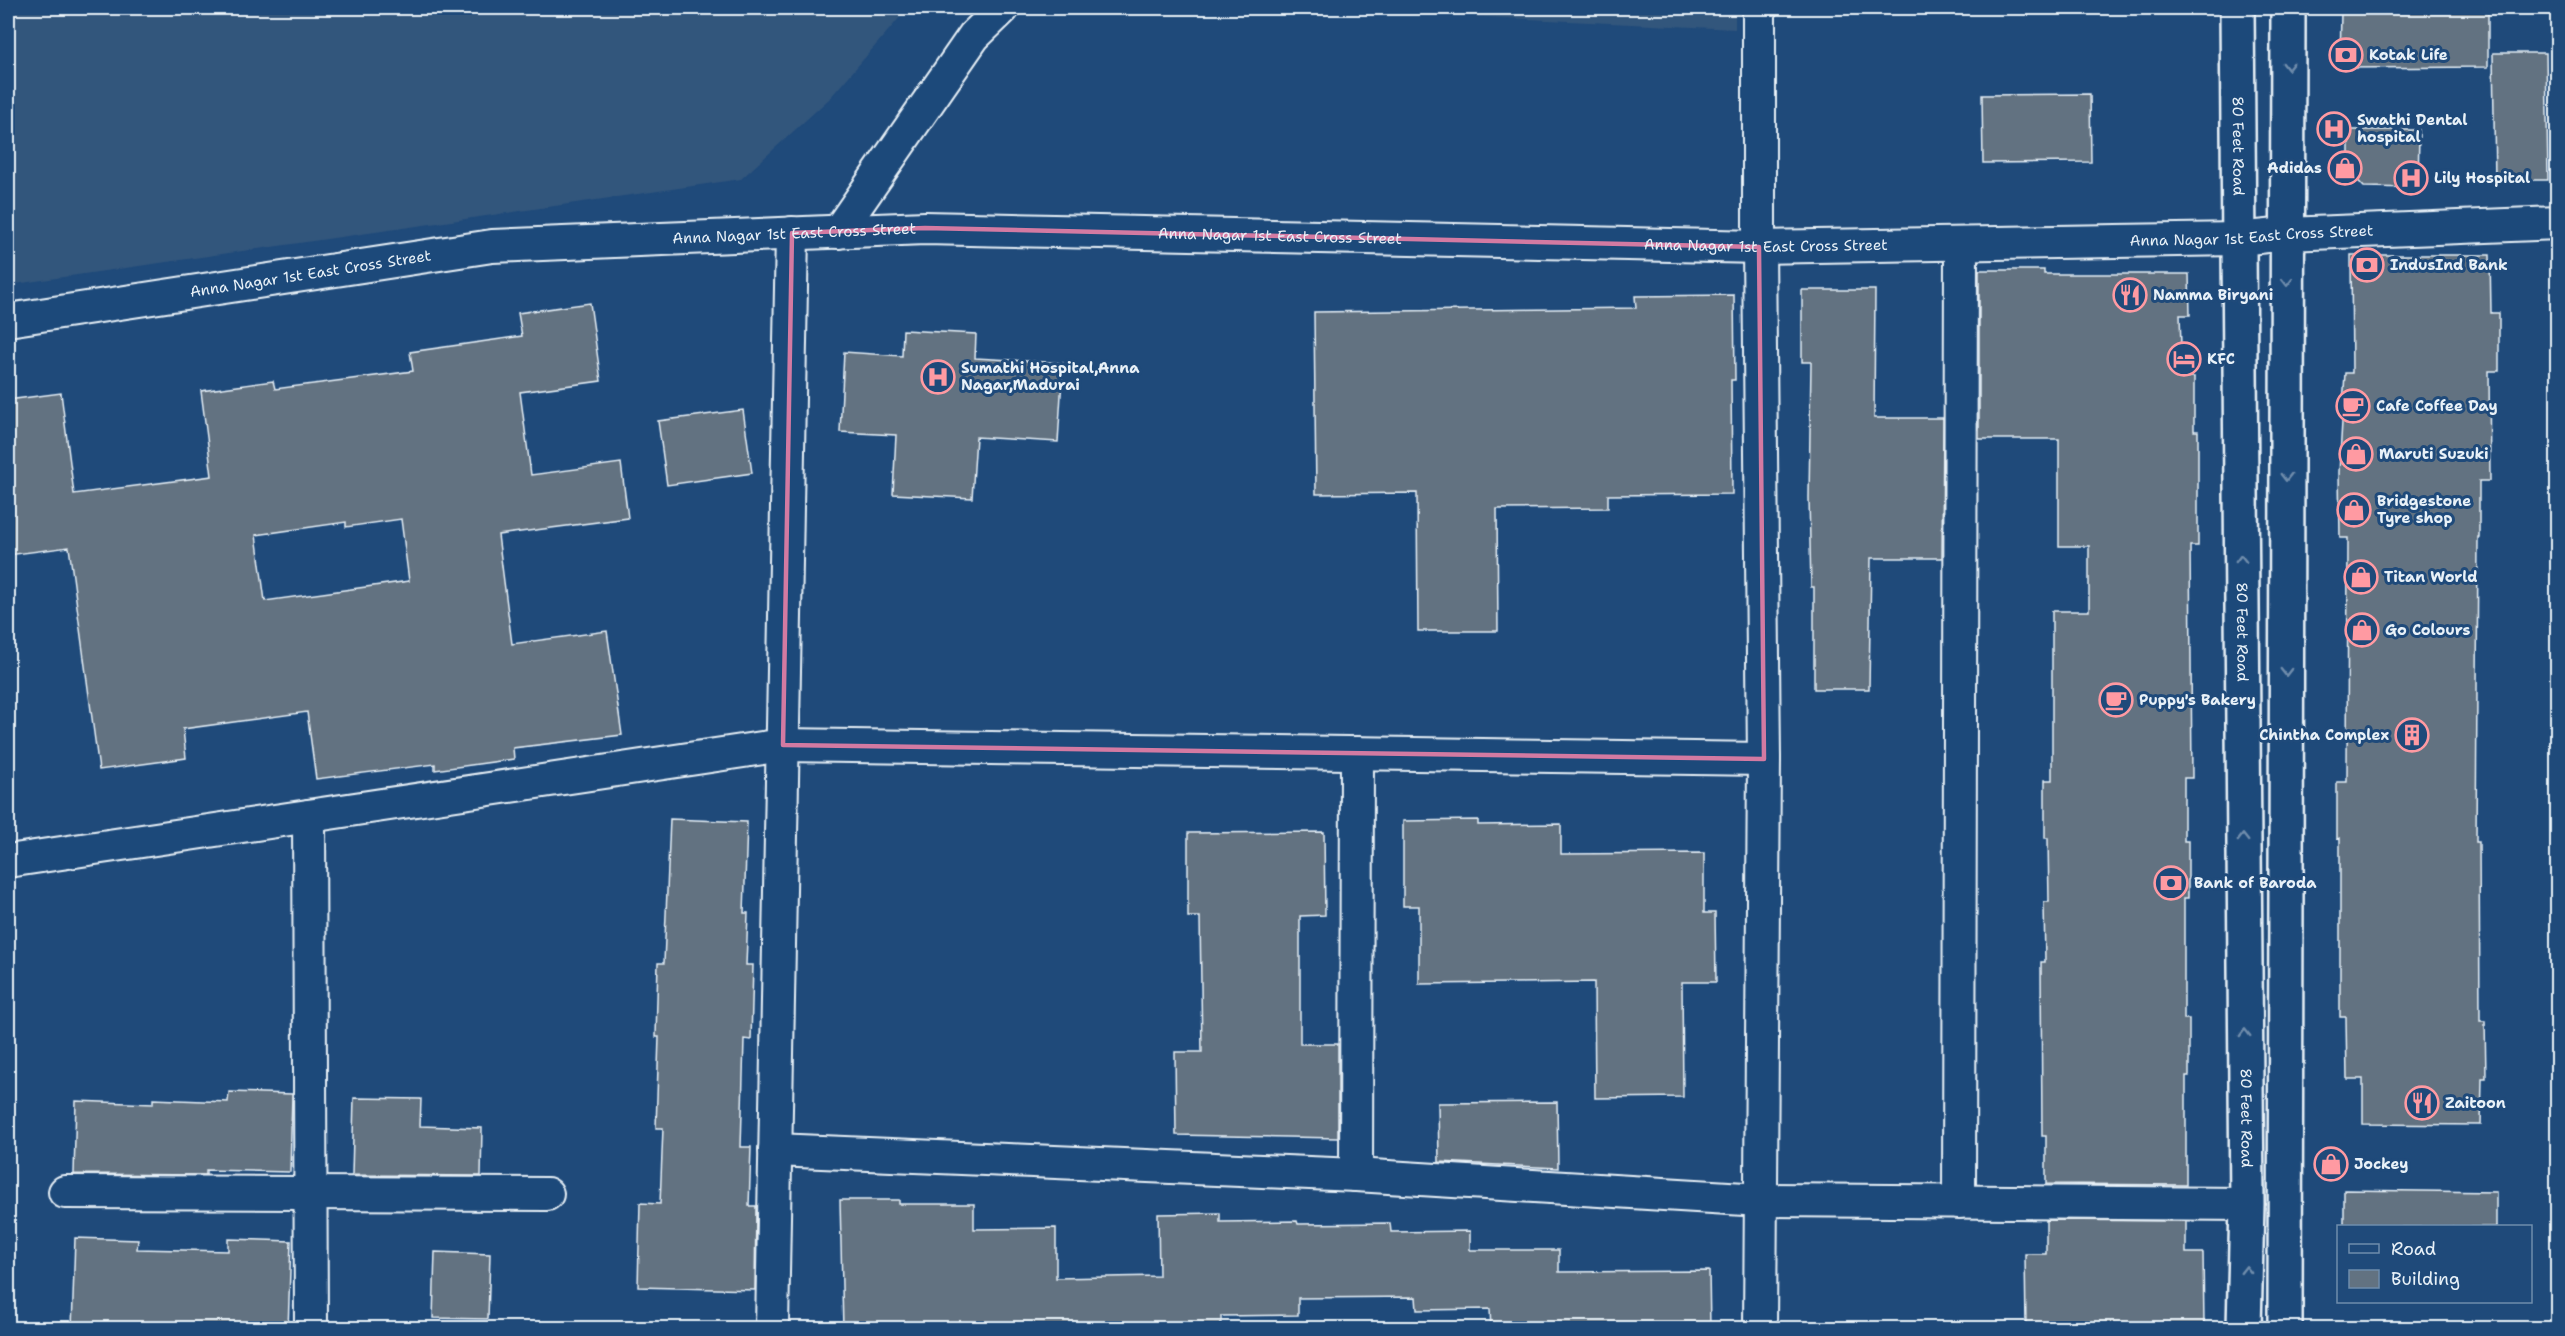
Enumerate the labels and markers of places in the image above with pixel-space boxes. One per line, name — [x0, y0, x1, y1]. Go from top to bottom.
bank icon: Kotak Life — [2328, 37, 2364, 73]
place label: Kotak Life — [2369, 45, 2448, 65]
place label: Swathi Dental hospital — [2357, 110, 2467, 147]
hospital icon: Swathi Dental hospital — [2316, 111, 2352, 147]
shop icon: Adidas — [2327, 150, 2363, 186]
place label: Adidas — [2267, 158, 2322, 178]
hospital icon: Lily Hospital — [2393, 160, 2429, 196]
place label: Lily Hospital — [2434, 168, 2530, 188]
bank icon: IndusInd Bank — [2349, 247, 2385, 283]
place label: IndusInd Bank — [2390, 255, 2508, 275]
restaurant icon: Namma Biryani — [2112, 277, 2148, 313]
place label: Namma Biryani — [2153, 285, 2273, 305]
hotel icon: KFC — [2166, 341, 2202, 377]
place label: KFC — [2207, 349, 2235, 369]
place label: Sumathi Hospital,Anna Nagar,Madurai — [961, 358, 1140, 395]
hospital icon: Sumathi Hospital,Anna Nagar,Madurai — [920, 359, 956, 395]
cafe icon: Cafe Coffee Day — [2335, 388, 2371, 424]
place label: Cafe Coffee Day — [2376, 396, 2498, 416]
shop icon: Maruti Suzuki — [2338, 436, 2374, 472]
place label: Maruti Suzuki — [2379, 444, 2489, 464]
place label: Bridgestone Tyre shop — [2377, 491, 2471, 528]
shop icon: Bridgestone Tyre shop — [2336, 492, 2372, 528]
shop icon: Titan World — [2343, 559, 2379, 595]
place label: Titan World — [2384, 567, 2478, 587]
shop icon: Go Colours — [2344, 612, 2380, 648]
place label: Go Colours — [2385, 620, 2470, 640]
cafe icon: Puppy's Bakery — [2098, 682, 2134, 718]
place label: Puppy's Bakery — [2139, 690, 2256, 710]
building icon: Chintha Complex — [2394, 717, 2430, 753]
place label: Chintha Complex — [2259, 725, 2389, 745]
bank icon: Bank of Baroda — [2153, 865, 2189, 901]
place label: Bank of Baroda — [2194, 873, 2317, 893]
restaurant icon: Zaitoon — [2404, 1085, 2440, 1121]
place label: Zaitoon — [2445, 1093, 2506, 1113]
shop icon: Jockey — [2313, 1146, 2349, 1182]
place label: Jockey — [2354, 1154, 2409, 1174]

